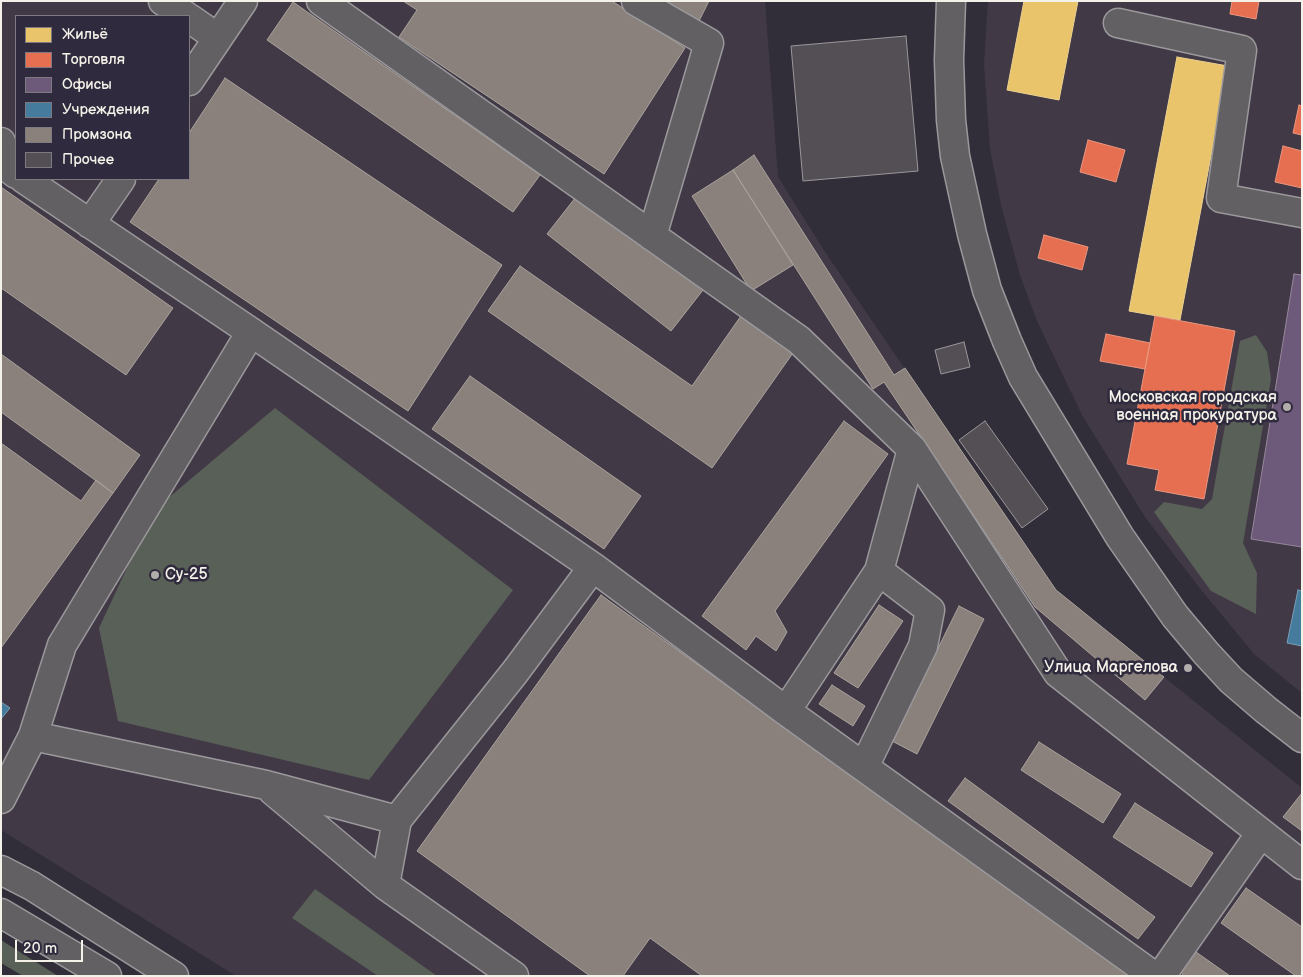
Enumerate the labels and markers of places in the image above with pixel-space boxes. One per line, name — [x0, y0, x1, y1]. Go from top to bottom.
place label: Московская городская военная прокуратура — [1108, 388, 1277, 426]
marker: Московская городская военная прокуратура — [1281, 401, 1293, 413]
place label: Су-25 — [165, 565, 208, 585]
marker: Су-25 — [149, 569, 161, 581]
place label: Улица Маргелова — [1044, 658, 1178, 678]
marker: Улица Маргелова — [1182, 662, 1194, 674]

